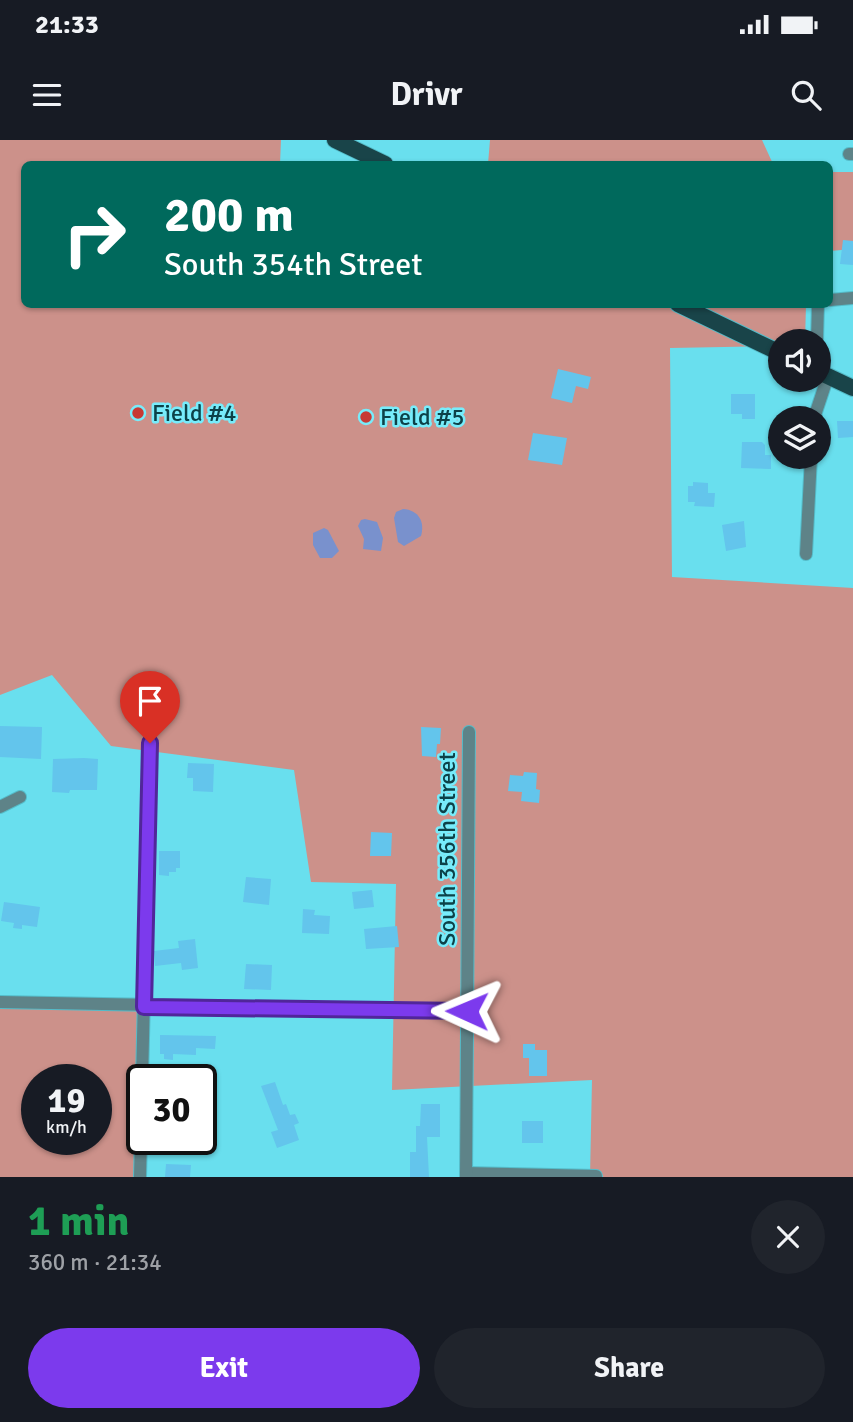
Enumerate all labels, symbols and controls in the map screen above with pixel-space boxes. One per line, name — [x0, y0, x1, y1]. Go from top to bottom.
text: 21:33 — [35, 9, 99, 41]
text: Drivr — [390, 75, 463, 114]
icon: menu — [28, 76, 66, 114]
icon: search — [787, 76, 825, 114]
text: 200 m — [164, 185, 294, 245]
icon: right — [49, 189, 140, 280]
text: South 354th Street — [164, 245, 422, 284]
map controls — [768, 329, 831, 469]
button: sound — [768, 329, 831, 392]
place label: Field #4 — [152, 398, 236, 428]
place label: Field #5 — [380, 402, 464, 432]
marker: Field #4 — [130, 405, 146, 421]
button: layers — [768, 406, 831, 469]
marker: Field #5 — [358, 409, 374, 425]
pin — [120, 671, 180, 743]
icon: arrive — [131, 682, 169, 720]
street label: South 356th Street — [432, 752, 462, 946]
position arrow — [430, 974, 504, 1048]
speed limit sign: 30 — [126, 1064, 217, 1155]
text: 19 — [48, 1079, 85, 1122]
text: km/h — [46, 1116, 87, 1138]
text: 1 min — [28, 1196, 129, 1247]
button: close — [751, 1200, 825, 1274]
text: 360 m · 21:34 — [28, 1248, 162, 1277]
button: Exit — [28, 1328, 420, 1408]
button: Share — [434, 1328, 825, 1408]

